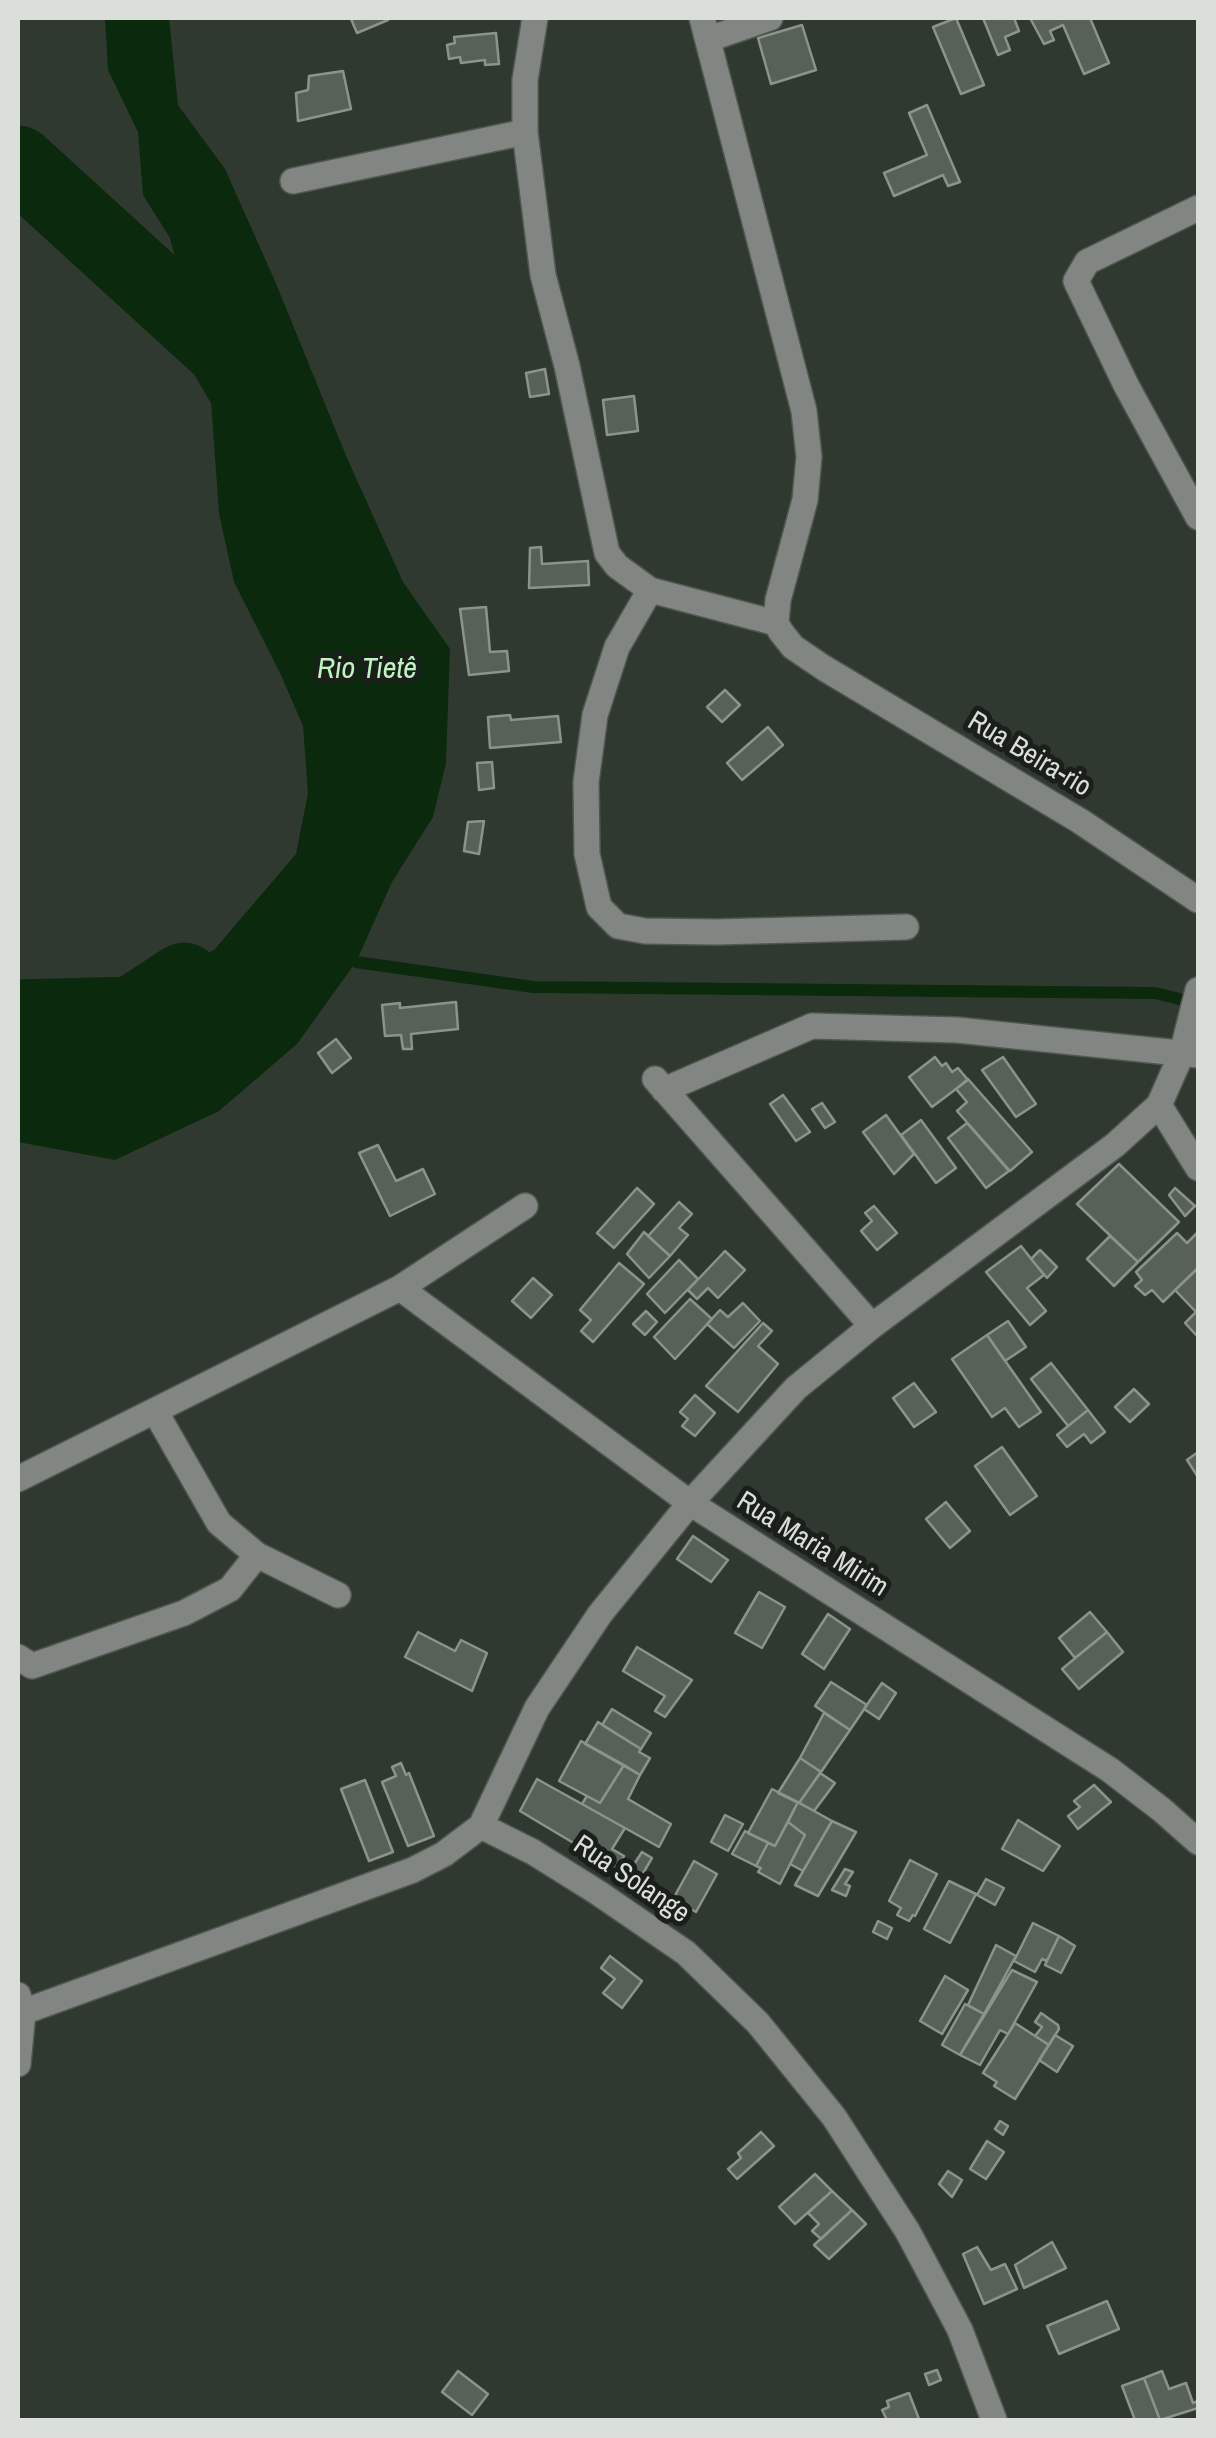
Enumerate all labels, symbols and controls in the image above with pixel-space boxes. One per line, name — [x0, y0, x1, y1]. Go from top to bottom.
water label: Rio Tietê — [317, 652, 417, 688]
street label: Rua Beira-rio — [961, 705, 1097, 805]
street label: Rua Maria Mirim — [730, 1485, 894, 1605]
street label: Rua Solange — [567, 1829, 695, 1931]

